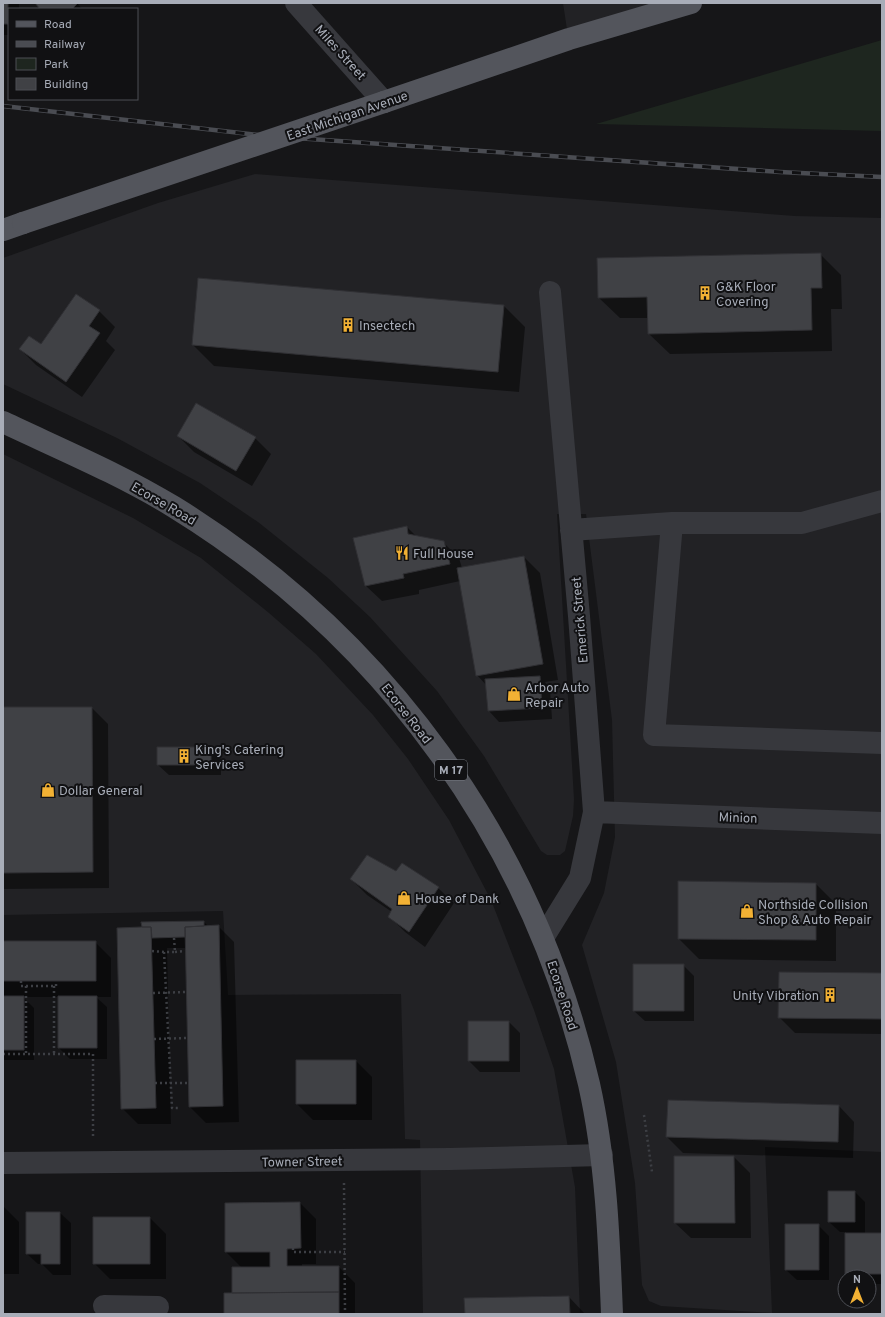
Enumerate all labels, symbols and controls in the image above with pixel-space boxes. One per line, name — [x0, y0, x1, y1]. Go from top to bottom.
legend — [8, 8, 138, 100]
text: Road — [44, 17, 72, 33]
street label: Miles Street — [310, 22, 369, 84]
text: Railway — [44, 37, 85, 53]
text: Park — [44, 57, 69, 73]
text: Building — [44, 77, 88, 93]
street label: East Michigan Avenue — [285, 89, 410, 145]
place label: G&K Floor Covering — [716, 280, 776, 311]
building icon: G&K Floor Covering — [697, 285, 713, 301]
building icon: Insectech — [340, 317, 356, 333]
place label: Insectech — [359, 319, 415, 335]
street label: Ecorse Road — [128, 480, 198, 530]
restaurant icon: Full House — [394, 545, 410, 561]
place label: Full House — [413, 547, 474, 563]
street label: Emerick Street — [569, 576, 593, 664]
street label: Ecorse Road — [377, 681, 434, 748]
place label: Arbor Auto Repair — [525, 681, 589, 712]
shop icon: Arbor Auto Repair — [506, 686, 522, 702]
place label: King's Catering Services — [195, 743, 284, 774]
building icon: King's Catering Services — [176, 748, 192, 764]
road number: M 17 — [435, 760, 467, 780]
shop icon: Dollar General — [40, 782, 56, 798]
place label: Dollar General — [59, 784, 143, 800]
street label: Minion — [718, 810, 758, 828]
shop icon: House of Dank — [396, 890, 412, 906]
place label: House of Dank — [415, 892, 499, 908]
place label: Northside Collision Shop & Auto Repair — [758, 898, 872, 929]
shop icon: Northside Collision Shop & Auto Repair — [739, 903, 755, 919]
street label: Ecorse Road — [542, 959, 580, 1032]
building icon: Unity Vibration — [822, 987, 838, 1003]
place label: Unity Vibration — [732, 989, 819, 1005]
street label: Towner Street — [261, 1154, 343, 1172]
north arrow — [837, 1269, 877, 1309]
text: N — [853, 1273, 861, 1287]

